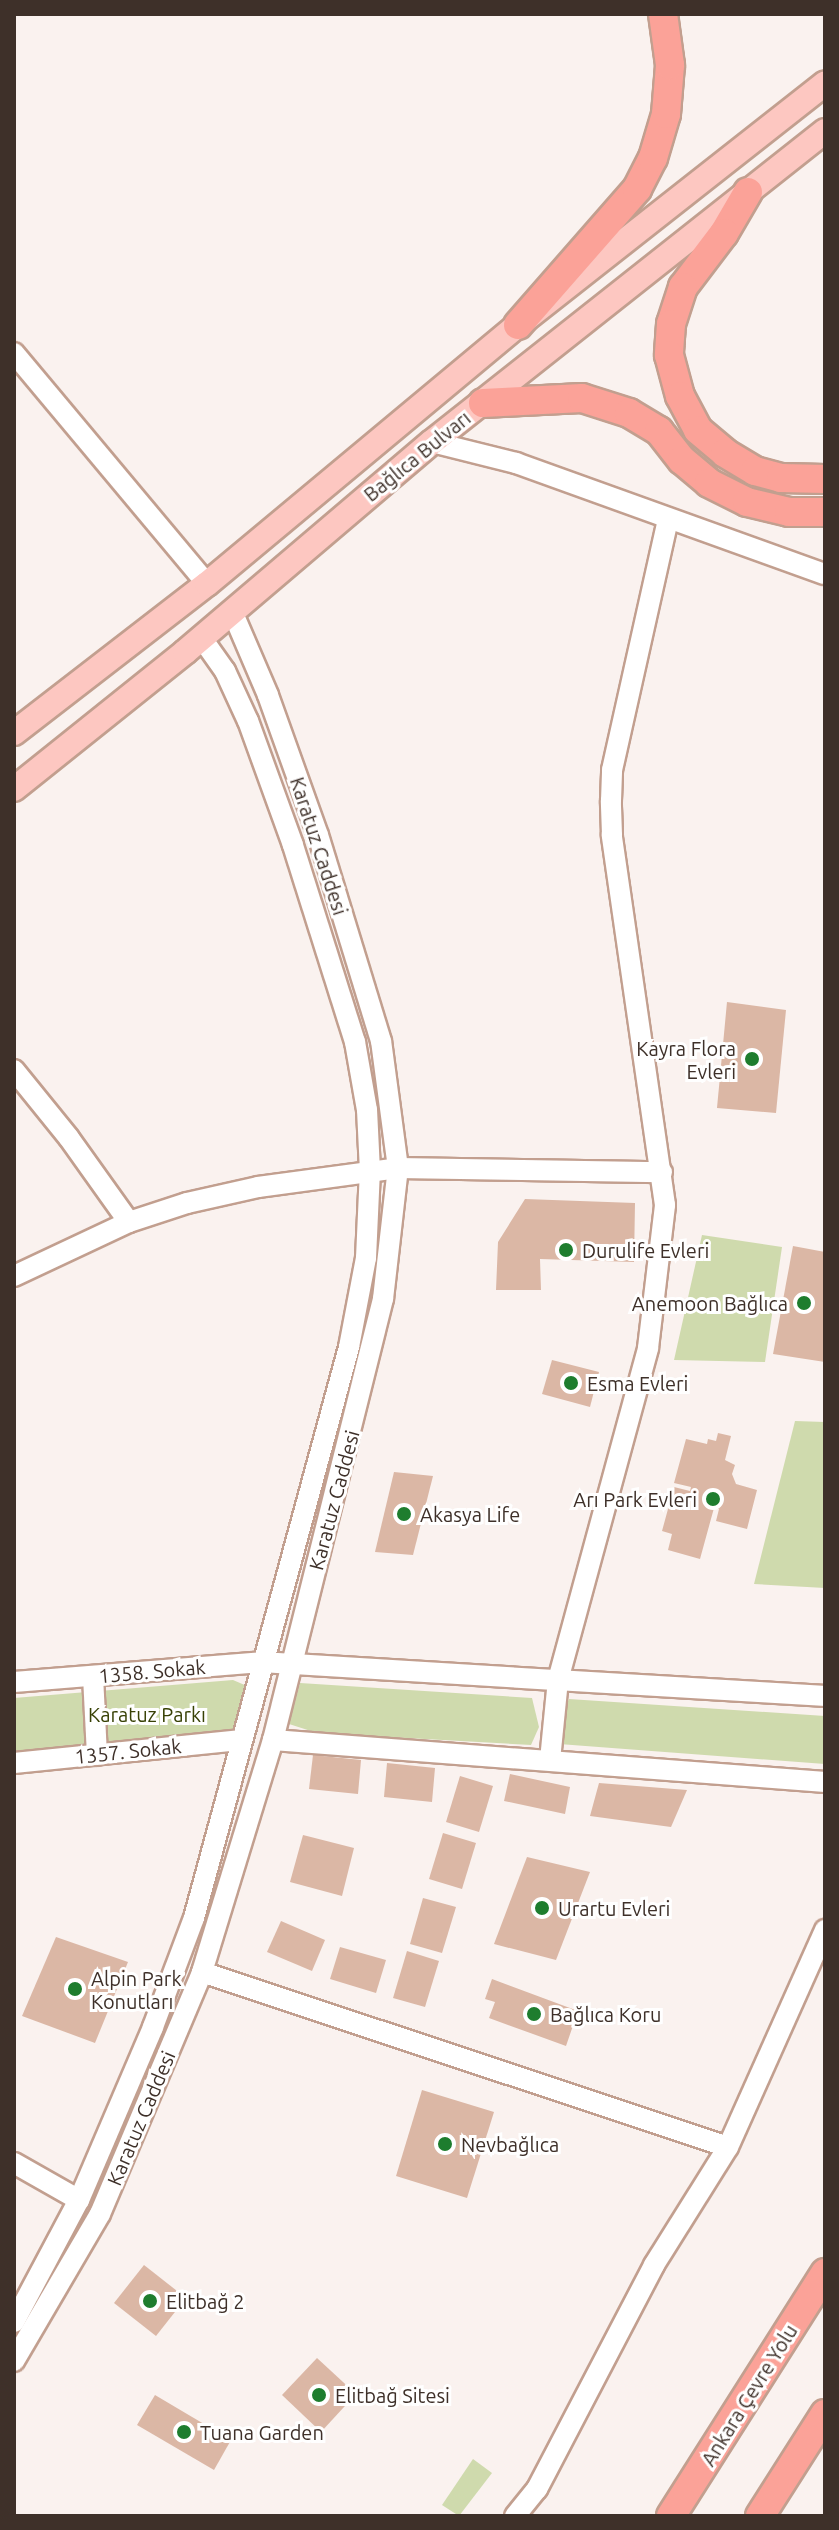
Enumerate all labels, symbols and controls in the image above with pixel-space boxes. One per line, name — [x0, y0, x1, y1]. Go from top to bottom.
street label: Bağlıca Bulvarı — [359, 406, 475, 506]
street label: Karatuz Caddesi — [285, 774, 353, 918]
place label: Kayra Flora Evleri — [636, 1036, 736, 1083]
marker: Kayra Flora Evleri — [743, 1050, 761, 1068]
place label: Durulife Evleri — [582, 1238, 709, 1262]
marker: Durulife Evleri — [557, 1241, 575, 1259]
place label: Anemoon Bağlıca — [632, 1291, 788, 1315]
marker: Anemoon Bağlıca — [795, 1294, 813, 1312]
place label: Esma Evleri — [587, 1371, 688, 1395]
marker: Esma Evleri — [562, 1374, 580, 1392]
street label: Karatuz Caddesi — [304, 1427, 364, 1573]
place label: Arı Park Evleri — [573, 1487, 697, 1511]
marker: Arı Park Evleri — [704, 1490, 722, 1508]
place label: Akasya Life — [420, 1502, 520, 1526]
marker: Akasya Life — [395, 1505, 413, 1523]
street label: 1358. Sokak — [98, 1654, 206, 1688]
park label: Karatuz Parkı — [88, 1702, 206, 1726]
street label: 1357. Sokak — [73, 1733, 183, 1769]
place label: Urartu Evleri — [558, 1896, 670, 1920]
marker: Urartu Evleri — [533, 1899, 551, 1917]
place label: Alpin Park Konutları — [91, 1966, 182, 2013]
marker: Alpin Park Konutları — [66, 1980, 84, 1998]
place label: Bağlıca Koru — [550, 2002, 661, 2026]
marker: Bağlıca Koru — [525, 2005, 543, 2023]
street label: Karatuz Caddesi — [102, 2047, 180, 2189]
place label: Nevbağlıca — [461, 2132, 559, 2156]
marker: Nevbağlıca — [436, 2135, 454, 2153]
place label: Elitbağ 2 — [166, 2289, 245, 2313]
marker: Elitbağ 2 — [141, 2292, 159, 2310]
street label: Ankara Çevre Yolu — [696, 2320, 802, 2470]
place label: Elitbağ Sitesi — [335, 2383, 450, 2407]
marker: Elitbağ Sitesi — [310, 2386, 328, 2404]
place label: Tuana Garden — [200, 2420, 324, 2444]
marker: Tuana Garden — [175, 2423, 193, 2441]

